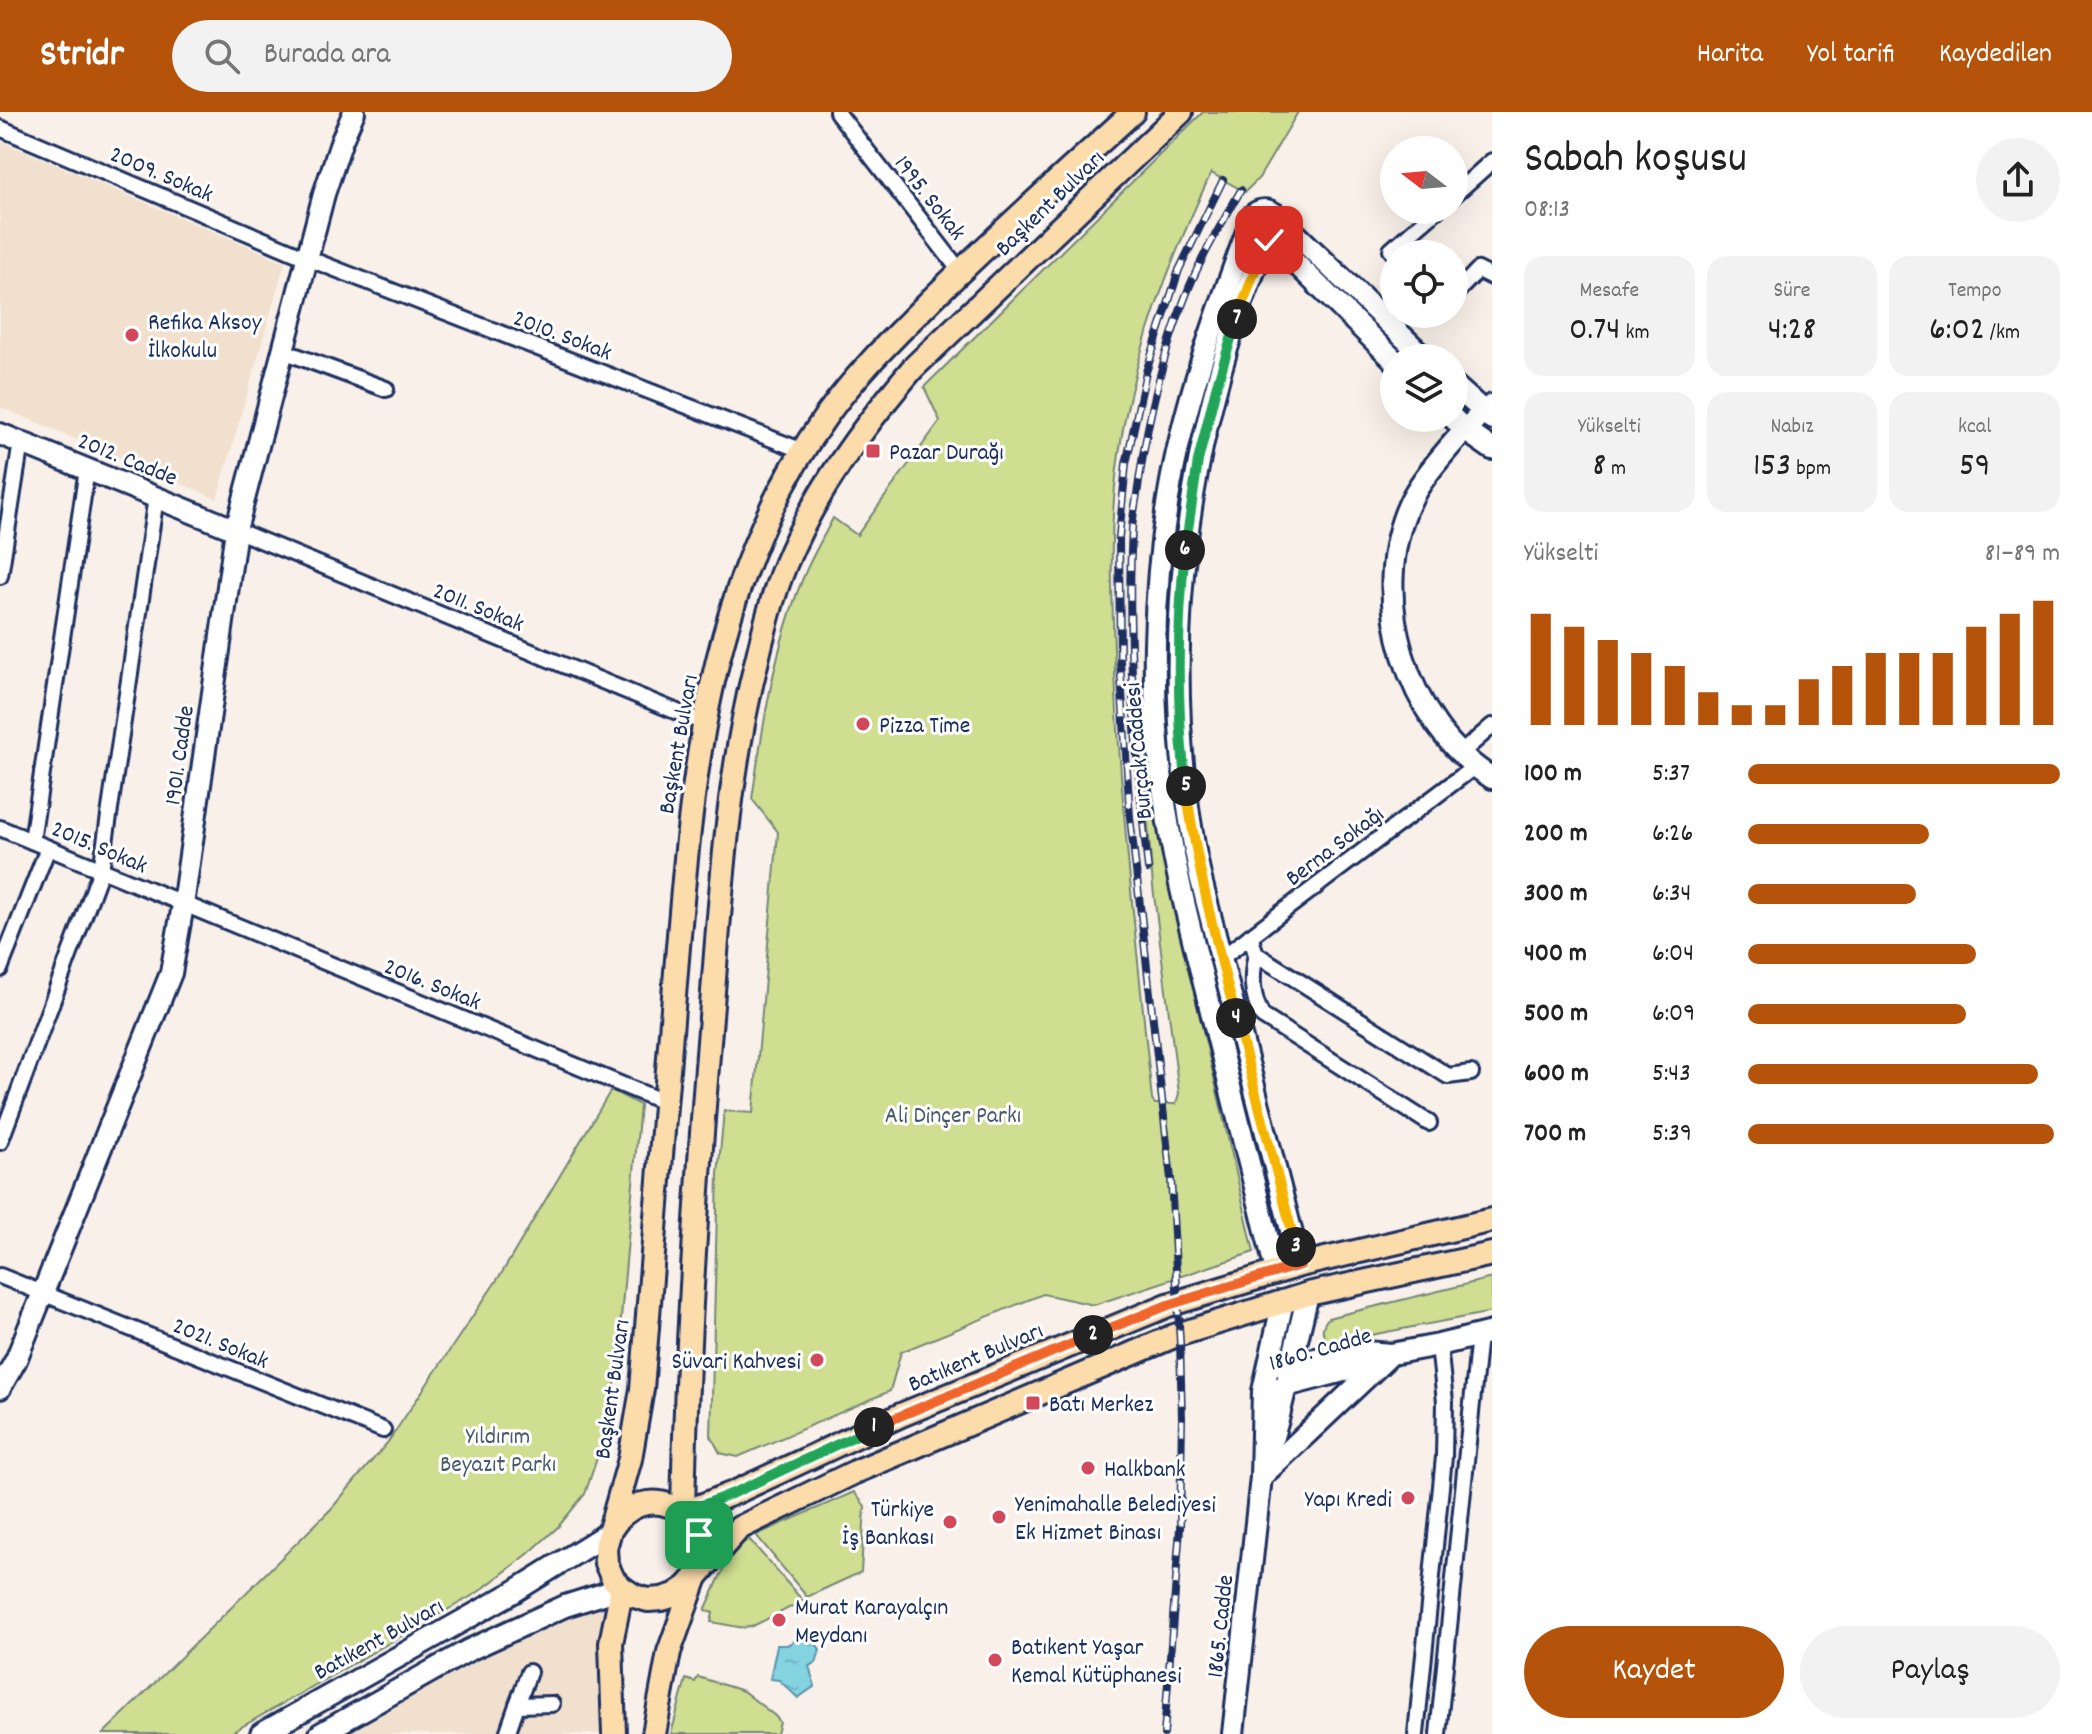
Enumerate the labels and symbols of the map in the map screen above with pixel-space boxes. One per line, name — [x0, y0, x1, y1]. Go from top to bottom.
north arrow — [1380, 136, 1468, 224]
street label: 2009. Sokak — [104, 139, 218, 213]
street label: Başkent Bulvarı — [989, 143, 1114, 265]
street label: 1995. Sokak — [884, 149, 973, 249]
pin — [1235, 206, 1303, 274]
pin: 7 — [1217, 299, 1257, 339]
street label: 2010. Sokak — [507, 302, 616, 371]
place label: Refika Aksoy İlkokulu — [148, 307, 263, 369]
marker: Refika Aksoy İlkokulu — [123, 326, 141, 344]
street label: 2012. Cadde — [72, 425, 182, 496]
place label: Pazar Durağı — [889, 437, 1004, 471]
marker: Pazar Durağı — [864, 442, 882, 460]
pin: 6 — [1165, 530, 1205, 570]
street label: 2011. Sokak — [427, 575, 529, 642]
street label: Başkent Bulvarı — [651, 672, 709, 817]
street label: Burçak Caddesi — [1117, 681, 1163, 821]
street label: 1901. Cadde — [157, 703, 205, 807]
place label: Pizza Time — [879, 710, 970, 744]
marker: Pizza Time — [854, 715, 872, 733]
pin: 5 — [1166, 766, 1206, 806]
street label: Berna Sokağı — [1279, 799, 1392, 896]
street label: 2015. Sokak — [45, 813, 152, 884]
street label: 2016. Sokak — [378, 951, 486, 1021]
pin: 4 — [1216, 998, 1256, 1038]
park label: Ali Dinçer Parkı — [885, 1100, 1021, 1134]
pin: 3 — [1276, 1227, 1316, 1267]
street label: 2021. Sokak — [167, 1310, 273, 1379]
street label: Batıkent Bulvarı — [903, 1315, 1049, 1402]
pin: 2 — [1073, 1315, 1113, 1355]
street label: Başkent Bulvarı — [587, 1317, 641, 1462]
street label: 1860. Cadde — [1265, 1320, 1376, 1382]
place label: Süvari Kahvesi — [672, 1346, 801, 1380]
marker: Süvari Kahvesi — [808, 1351, 826, 1369]
place label: Batı Merkez — [1049, 1389, 1153, 1423]
marker: Batı Merkez — [1024, 1394, 1042, 1412]
pin: 1 — [854, 1407, 894, 1447]
park label: Yıldırım Beyazıt Parkı — [440, 1421, 556, 1483]
place label: Halkbank — [1104, 1454, 1186, 1488]
marker: Halkbank — [1079, 1459, 1097, 1477]
place label: Yapı Kredi — [1305, 1484, 1392, 1518]
place label: Yenimahalle Belediyesi Ek Hizmet Binası — [1015, 1489, 1216, 1551]
marker: Yapı Kredi — [1399, 1489, 1417, 1507]
place label: Türkiye İş Bankası — [842, 1494, 934, 1556]
pin — [665, 1501, 733, 1569]
marker: Yenimahalle Belediyesi Ek Hizmet Binası — [990, 1508, 1008, 1526]
marker: Türkiye İş Bankası — [941, 1513, 959, 1531]
street label: 1865. Cadde — [1200, 1573, 1244, 1680]
street label: Batıkent Bulvarı — [308, 1591, 451, 1690]
place label: Murat Karayalçın Meydanı — [795, 1592, 948, 1654]
marker: Murat Karayalçın Meydanı — [770, 1611, 788, 1629]
place label: Batıkent Yaşar Kemal Kütüphanesi — [1011, 1632, 1182, 1694]
marker: Batıkent Yaşar Kemal Kütüphanesi — [986, 1651, 1004, 1669]

